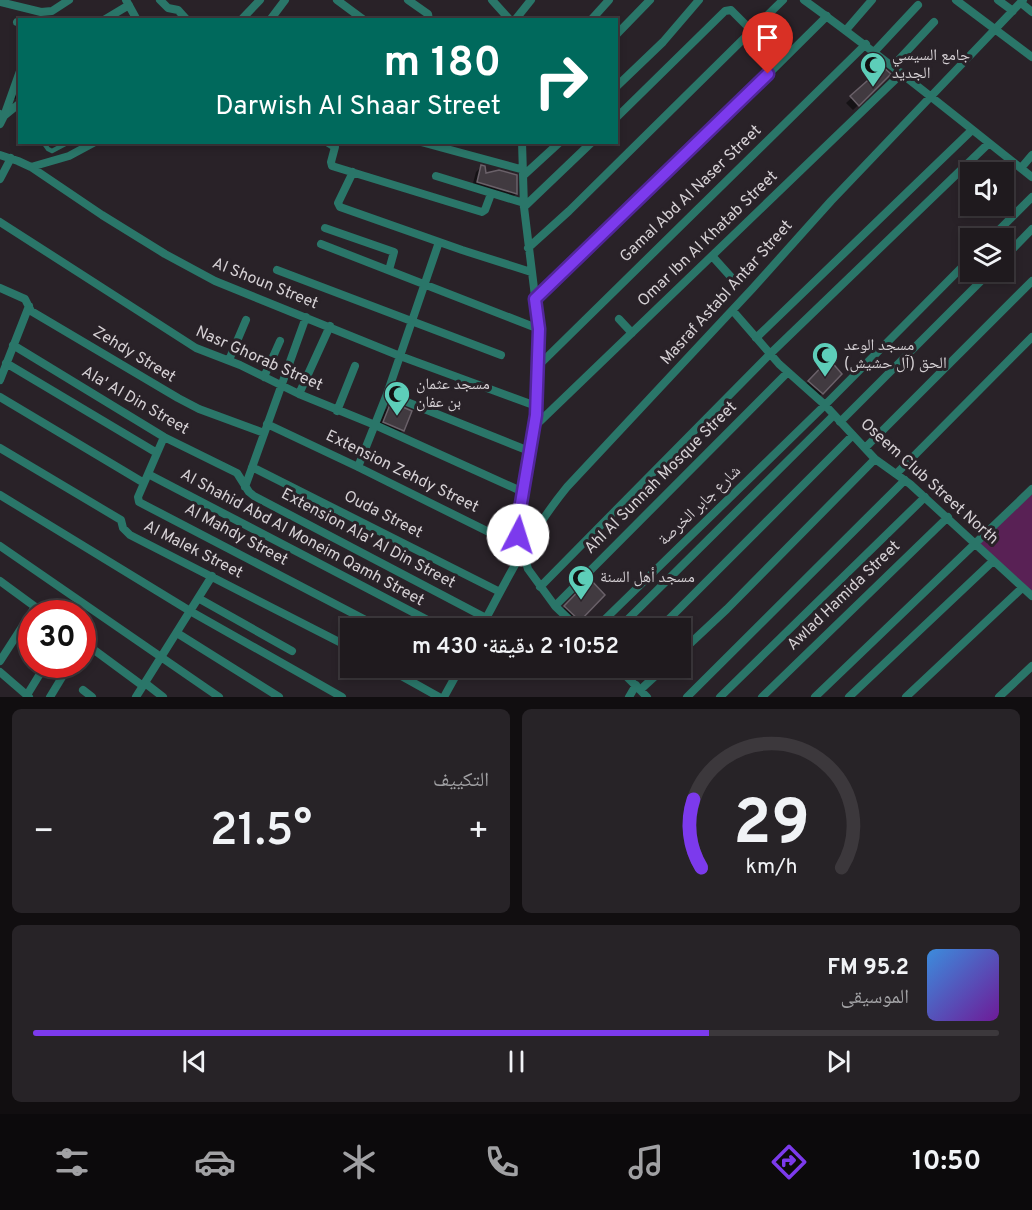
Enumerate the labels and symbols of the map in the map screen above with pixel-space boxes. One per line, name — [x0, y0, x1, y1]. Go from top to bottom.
pin — [742, 12, 793, 74]
place label: جامع السيسي الجديد — [892, 46, 970, 84]
mosque icon: جامع السيسي الجديد — [858, 50, 888, 88]
street label: Gamal Abd Al Naser Street — [616, 121, 766, 267]
street label: Omar Ibn Al Khatab Street — [634, 167, 782, 311]
street label: Masraf Astabl Antar Street — [657, 216, 797, 370]
street label: Al Shoun Street — [209, 254, 321, 314]
street label: Zehdy Street — [89, 322, 179, 388]
street label: Nasr Ghorab Street — [192, 322, 326, 396]
place label: مسجد الوعد الحق (آل حشيش) — [844, 336, 947, 374]
mosque icon: مسجد الوعد الحق (آل حشيش) — [810, 340, 840, 378]
street label: Ala' Al Din Street — [78, 362, 192, 440]
place label: مسجد عثمان بن عفان — [416, 375, 490, 413]
mosque icon: مسجد عثمان بن عفان — [382, 379, 412, 417]
street label: Ahl Al Sunnah Mosque Street — [581, 398, 741, 558]
street label: Oseem Club Street North — [856, 415, 1002, 549]
street label: Extension Zehdy Street — [322, 426, 482, 518]
street label: شارع جابر الخرصة — [655, 462, 745, 550]
street label: Al Shahid Abd Al Moneim Qamh Street — [177, 465, 427, 611]
street label: Extension Ala' Al Din Street — [277, 485, 459, 593]
street label: Ouda Street — [340, 487, 426, 543]
street label: Al Mahdy Street — [181, 499, 291, 571]
position arrow — [486, 503, 550, 567]
street label: Al Malek Street — [140, 516, 246, 584]
street label: Awlad Hamida Street — [783, 537, 905, 655]
mosque icon: مسجد أهل السنة — [566, 563, 596, 601]
place label: مسجد أهل السنة — [600, 567, 695, 588]
speed limit sign: 30 — [18, 600, 96, 678]

